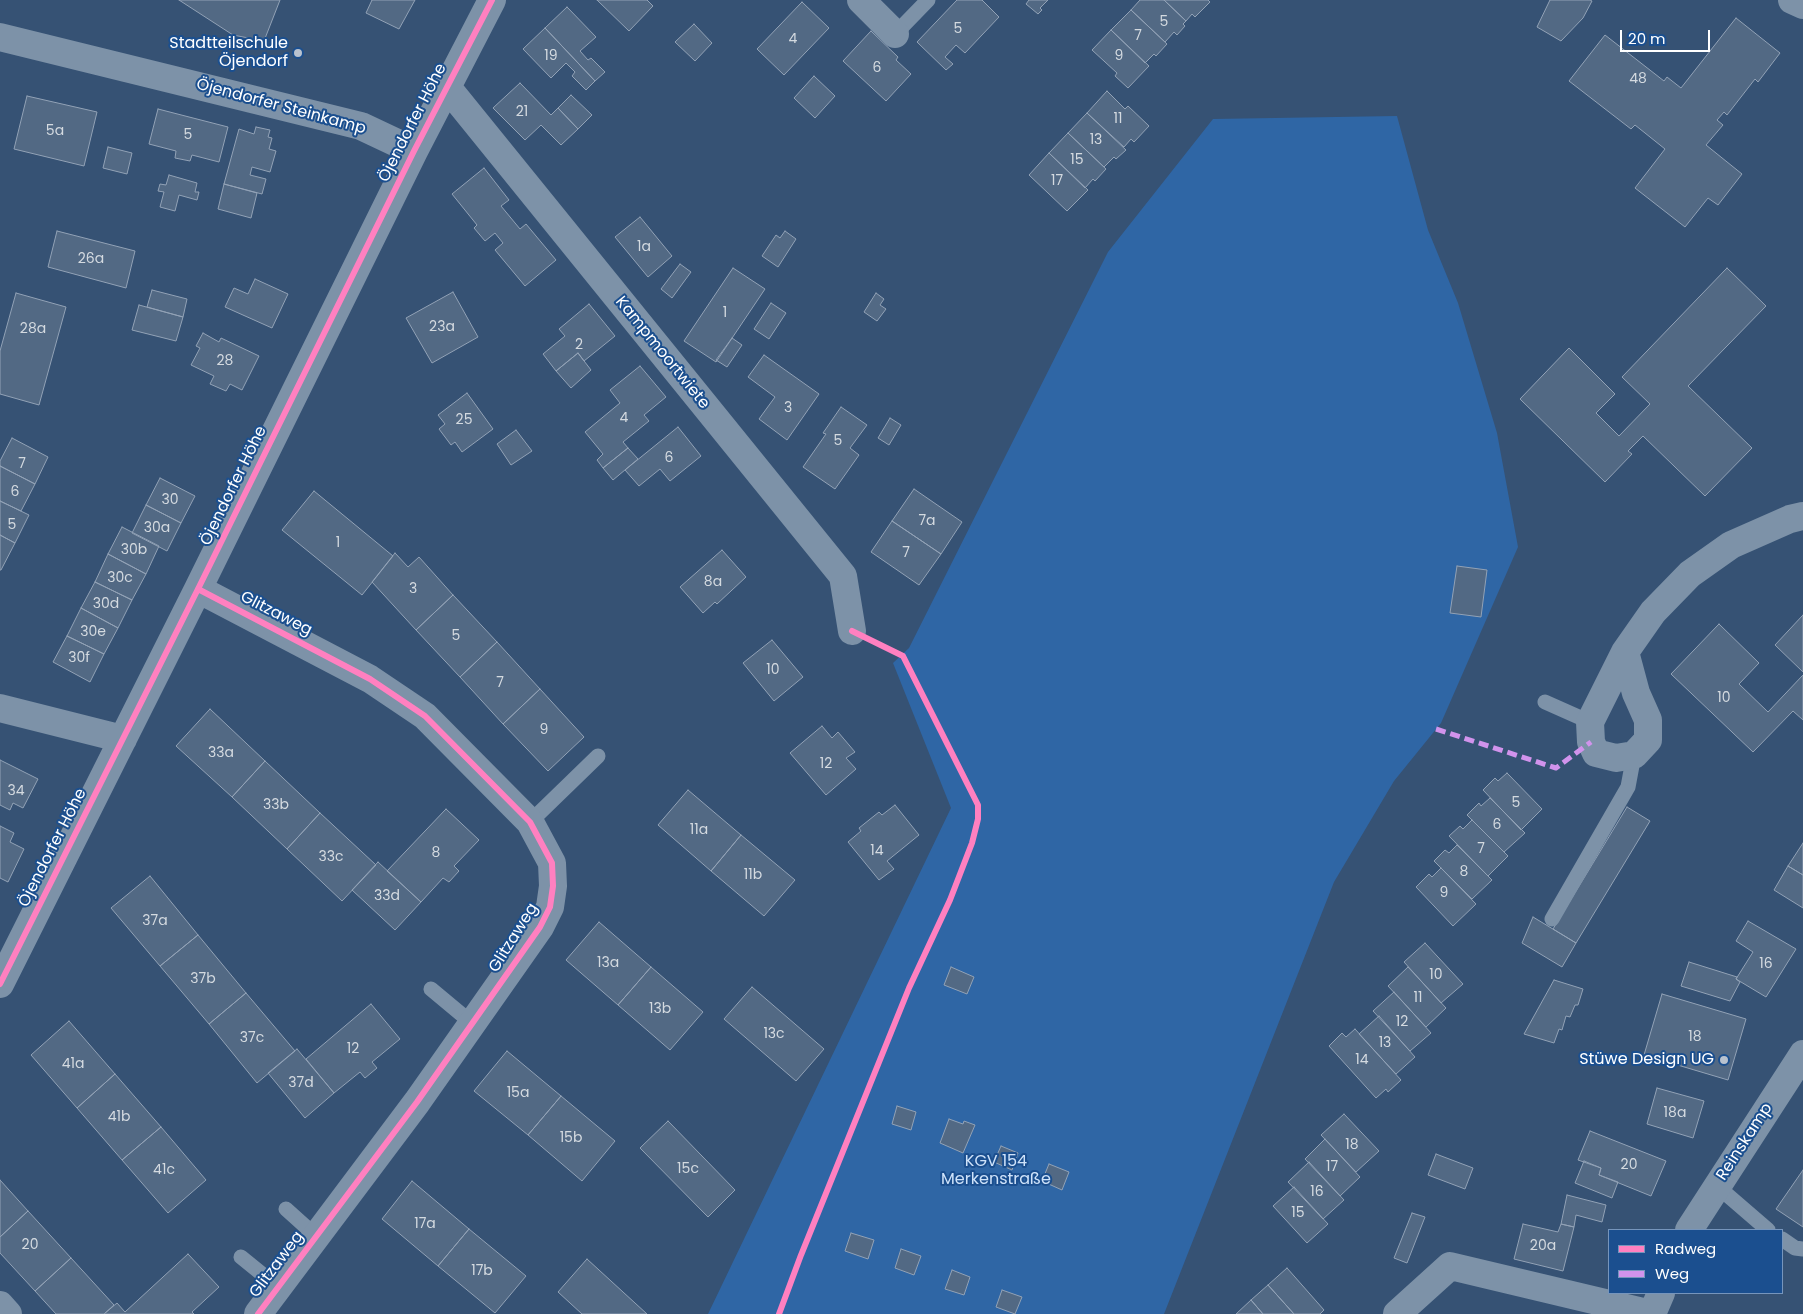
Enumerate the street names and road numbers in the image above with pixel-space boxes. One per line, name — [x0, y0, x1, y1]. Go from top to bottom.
street label: Öjendorfer Höhe — [375, 60, 451, 186]
street label: Öjendorfer Steinkamp — [194, 75, 368, 139]
street label: Kampmoortwiete — [611, 293, 713, 413]
street label: Öjendorfer Höhe — [197, 423, 271, 549]
street label: Glitzaweg — [237, 588, 315, 640]
street label: Öjendorfer Höhe — [15, 785, 91, 911]
street label: Glitzaweg — [485, 900, 543, 976]
street label: Reinskamp — [1713, 1100, 1777, 1184]
street label: Glitzaweg — [246, 1228, 308, 1302]

